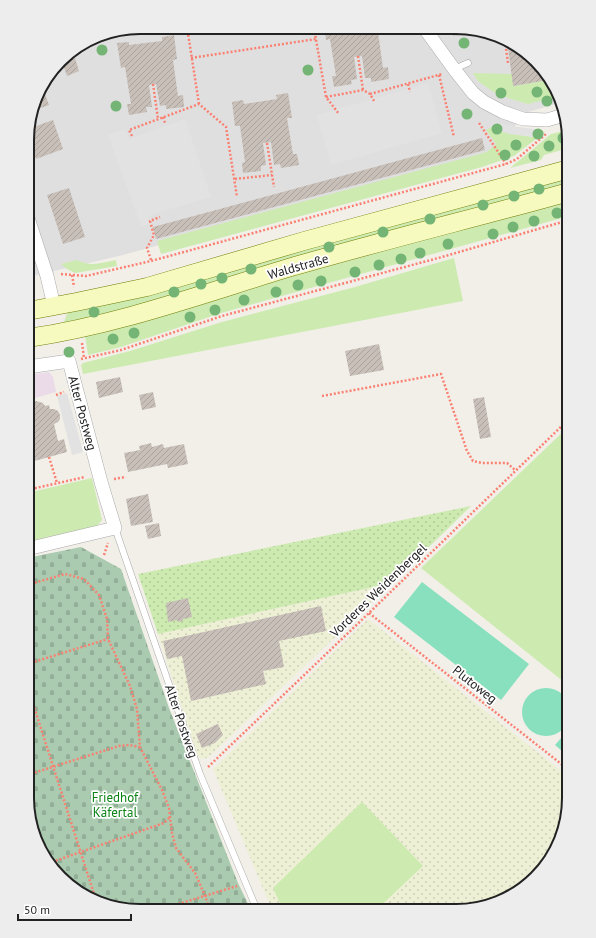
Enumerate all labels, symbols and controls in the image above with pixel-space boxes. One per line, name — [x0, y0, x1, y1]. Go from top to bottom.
street label: Waldstraße — [266, 250, 331, 283]
street label: Alter Postweg — [64, 374, 101, 452]
street label: Vorderes Weidenbergel — [326, 540, 430, 642]
street label: Plutoweg — [449, 662, 500, 707]
street label: Alter Postweg — [161, 682, 202, 760]
park label: Friedhof Käfertal — [92, 789, 139, 821]
scale bar — [18, 896, 131, 922]
text: 50 m — [24, 902, 50, 917]

